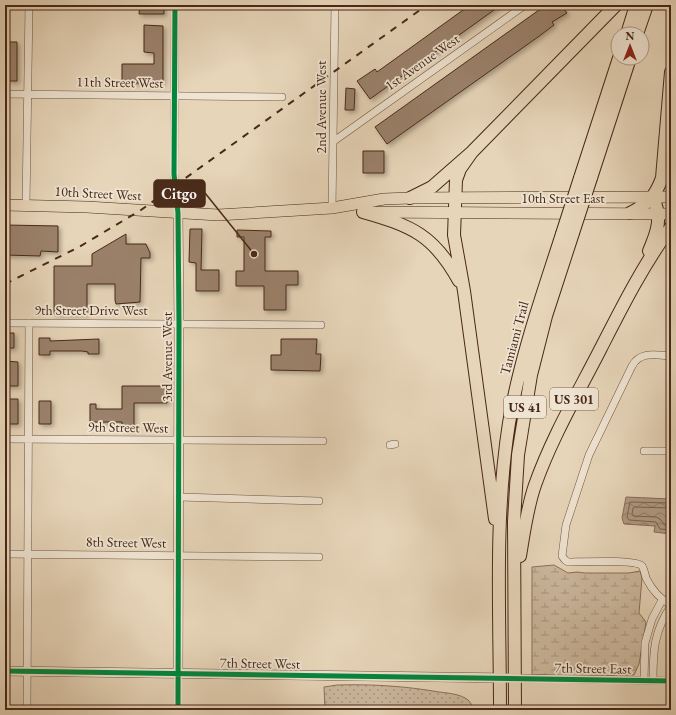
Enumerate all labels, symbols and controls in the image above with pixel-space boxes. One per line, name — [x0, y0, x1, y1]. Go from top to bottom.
north arrow — [610, 26, 650, 66]
street label: 1st Avenue West — [381, 29, 463, 94]
text: N — [626, 29, 635, 43]
street label: 2nd Avenue West — [312, 60, 330, 153]
street label: 11th Street West — [76, 72, 164, 92]
callout: Citgo — [154, 180, 205, 207]
street label: 10th Street West — [54, 182, 143, 204]
text: Citgo — [161, 184, 197, 203]
street label: 10th Street East — [521, 189, 605, 207]
street label: Tamiami Trail — [496, 299, 533, 377]
street label: 9th Street Drive West — [34, 301, 148, 319]
street label: 3rd Avenue West — [158, 311, 176, 402]
road number: US 301 — [550, 388, 598, 410]
road number: US 41 — [504, 396, 546, 418]
street label: 9th Street West — [88, 417, 169, 437]
street label: 8th Street West — [86, 532, 167, 552]
street label: 7th Street West — [220, 653, 301, 673]
street label: 7th Street East — [554, 658, 632, 678]

